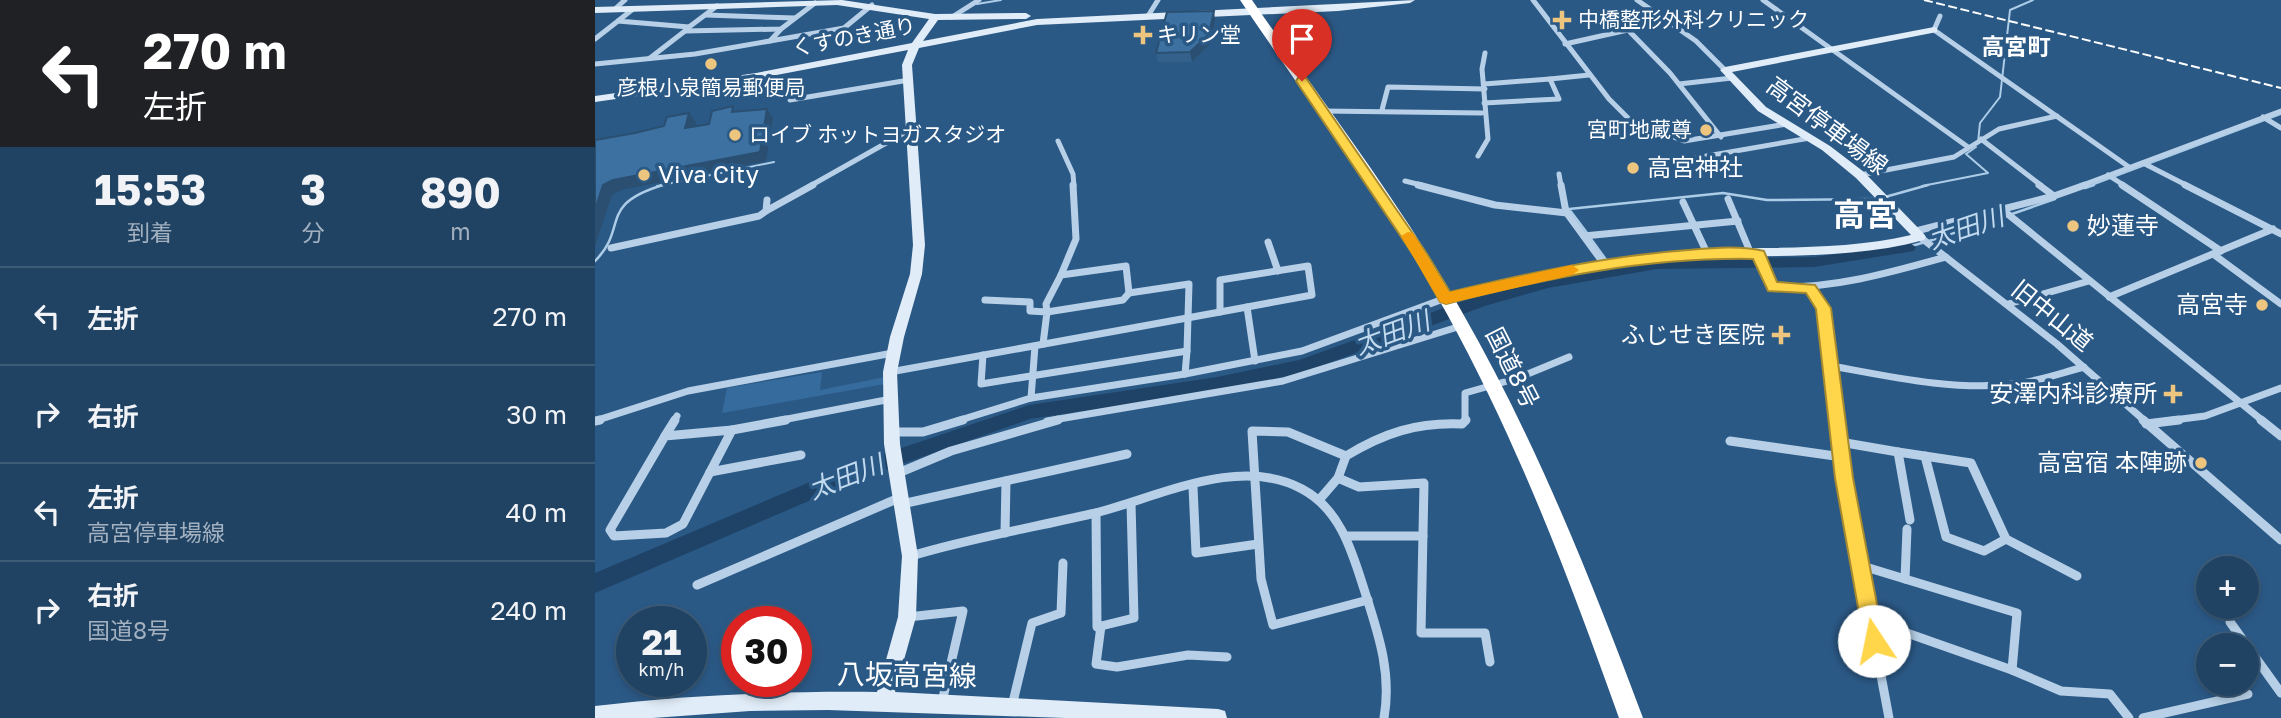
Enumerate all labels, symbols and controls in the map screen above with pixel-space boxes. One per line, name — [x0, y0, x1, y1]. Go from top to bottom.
place label: 中橋整形外科クリニック — [1578, 6, 1809, 32]
pin — [1272, 9, 1332, 81]
marker: 中橋整形外科クリニック — [1552, 10, 1572, 30]
street label: くすのき通り — [790, 11, 918, 61]
icon: arrive — [1283, 20, 1321, 58]
text: 270 m — [143, 21, 287, 80]
place label: キリン堂 — [1157, 21, 1241, 47]
marker: キリン堂 — [1135, 27, 1151, 43]
icon: left — [28, 28, 119, 119]
district label: 高宮町 — [1982, 32, 2051, 60]
marker: 彦根小泉簡易郵便局 — [703, 56, 719, 72]
street label: 高宮停車場線 — [1762, 70, 1894, 180]
place label: 彦根小泉簡易郵便局 — [617, 74, 806, 100]
text: 左折 — [143, 87, 207, 125]
place label: 宮町地蔵尊 — [1587, 116, 1692, 142]
place label: ロイブ ホットヨガスタジオ — [749, 121, 1006, 147]
marker: 宮町地蔵尊 — [1698, 122, 1714, 138]
marker: ロイブ ホットヨガスタジオ — [727, 127, 743, 143]
place label: 高宮神社 — [1647, 152, 1743, 181]
place label: Viva City — [658, 159, 759, 188]
marker: 高宮神社 — [1625, 160, 1641, 176]
text: 15:53 — [94, 164, 206, 214]
text: 3 — [300, 164, 326, 214]
text: 890 — [420, 167, 501, 217]
marker: Viva City — [636, 167, 652, 183]
district label: 高宮 — [1833, 195, 1897, 233]
water label: 太田川 — [1924, 199, 2011, 255]
place label: 妙蓮寺 — [2087, 210, 2159, 239]
text: m — [450, 217, 471, 245]
text: 到着 — [127, 218, 173, 246]
text: 分 — [302, 218, 325, 246]
marker: 妙蓮寺 — [2065, 218, 2081, 234]
street label: 旧中山道 — [2007, 273, 2099, 356]
place label: 高宮寺 — [2176, 289, 2248, 318]
icon: left — [28, 297, 66, 335]
marker: 高宮寺 — [2254, 297, 2270, 313]
text: 270 m — [493, 301, 567, 332]
text: 左折 — [87, 303, 139, 334]
water label: 太田川 — [1350, 304, 1437, 360]
place label: ふじせき医院 — [1621, 319, 1765, 348]
street label: 国道8号 — [1481, 322, 1546, 413]
marker: ふじせき医院 — [1771, 325, 1791, 345]
place label: 安澤内科診療所 — [1989, 378, 2157, 407]
marker: 安澤内科診療所 — [2163, 384, 2183, 404]
icon: right — [28, 395, 66, 433]
text: 30 m — [506, 399, 567, 430]
text: 右折 — [87, 401, 139, 432]
water label: 太田川 — [804, 447, 891, 505]
place label: 高宮宿 本陣跡 — [2037, 447, 2187, 476]
marker: 高宮宿 本陣跡 — [2193, 455, 2209, 471]
text: 左折 — [87, 482, 139, 513]
icon: left — [28, 493, 66, 531]
text: 40 m — [506, 497, 567, 528]
text: 高宮停車場線 — [87, 518, 225, 546]
map controls — [2196, 556, 2259, 696]
button: + — [2196, 556, 2259, 619]
text: 右折 — [87, 580, 139, 611]
icon: right — [28, 591, 66, 629]
text: 240 m — [490, 595, 567, 626]
position arrow — [1837, 604, 1911, 678]
speed limit sign: 30 — [721, 606, 812, 697]
text: 国道8号 — [87, 616, 170, 644]
text: 21 — [642, 621, 681, 663]
button: − — [2196, 633, 2259, 696]
street label: 八坂高宮線 — [837, 657, 977, 692]
text: km/h — [639, 658, 684, 680]

